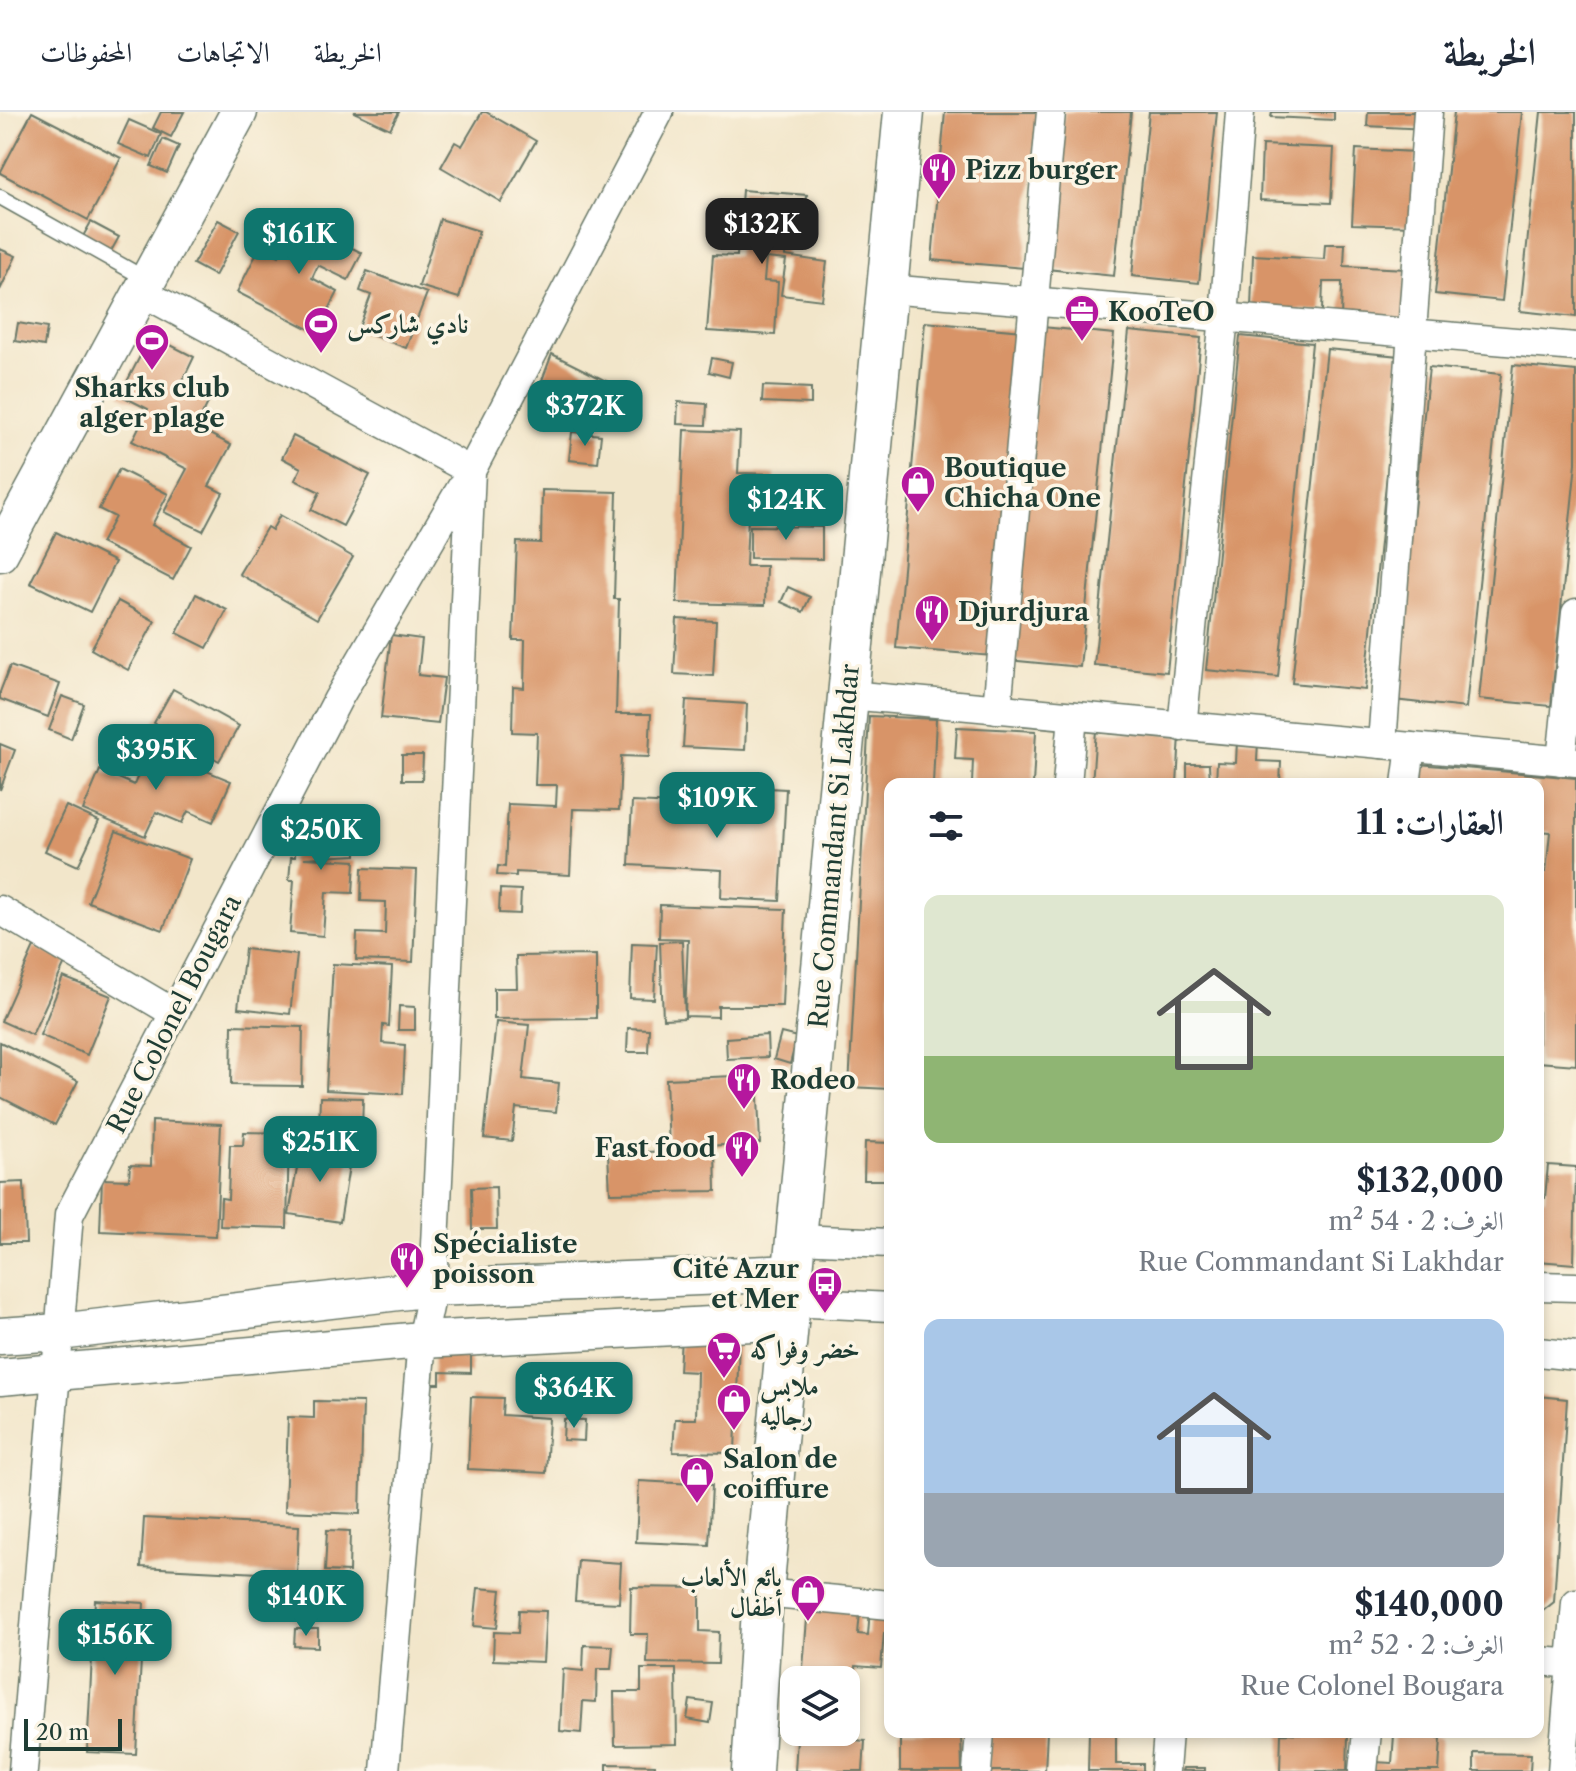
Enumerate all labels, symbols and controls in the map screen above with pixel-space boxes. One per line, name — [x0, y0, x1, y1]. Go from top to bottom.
text: الخريطة — [1444, 28, 1536, 75]
text: المحفوظات — [40, 35, 132, 69]
text: الاتجاهات — [176, 35, 270, 69]
text: الخريطة — [314, 35, 382, 69]
restaurant icon: Pizz burger — [920, 151, 958, 201]
place label: Pizz burger — [965, 154, 1118, 186]
pin: $132K — [706, 198, 818, 266]
pin: $161K — [243, 208, 355, 276]
text: $132K — [723, 208, 801, 240]
text: $161K — [262, 218, 336, 250]
office icon: KooTeO — [1063, 293, 1101, 343]
place label: KooTeO — [1108, 296, 1215, 328]
sports icon: نادي شاركس — [302, 305, 340, 355]
place label: نادي شاركس — [347, 308, 469, 346]
sports icon: Sharks club alger plage — [133, 322, 171, 372]
place label: Sharks club alger plage — [74, 372, 230, 434]
pin: $372K — [529, 380, 641, 448]
text: $372K — [546, 390, 624, 422]
place label: Boutique Chicha One — [944, 452, 1101, 514]
shop icon: Boutique Chicha One — [899, 464, 937, 514]
pin: $124K — [730, 474, 842, 542]
text: $124K — [747, 484, 825, 516]
restaurant icon: Djurdjura — [913, 593, 951, 643]
place label: Djurdjura — [958, 596, 1090, 628]
street label: Rue Commandant Si Lakhdar — [802, 662, 866, 1030]
pin: $395K — [100, 724, 212, 792]
text: $395K — [116, 734, 196, 766]
pin: $109K — [661, 772, 773, 840]
text: $109K — [678, 782, 756, 814]
text: العقارات: 11 — [1356, 801, 1504, 843]
pin: $250K — [265, 804, 377, 872]
icon: filters — [924, 804, 968, 848]
text: $250K — [280, 814, 362, 846]
street label: Rue Colonel Bougara — [100, 889, 248, 1139]
icon: home — [1142, 947, 1286, 1091]
restaurant icon: Rodeo — [725, 1061, 763, 1111]
place label: Rodeo — [770, 1064, 856, 1096]
pin: $251K — [264, 1116, 376, 1184]
text: $251K — [282, 1126, 358, 1158]
restaurant icon: Fast food — [723, 1129, 761, 1179]
place label: Fast food — [595, 1132, 716, 1164]
text: $132,000 — [1357, 1159, 1504, 1201]
text: الغرف: 2 · 54 m² — [1329, 1205, 1504, 1237]
place label: Spécialiste poisson — [433, 1228, 577, 1290]
restaurant icon: Spécialiste poisson — [388, 1240, 426, 1290]
text: Rue Commandant Si Lakhdar — [1138, 1246, 1504, 1278]
place label: Cité Azur et Mer — [673, 1253, 799, 1315]
bus stop icon: Cité Azur et Mer — [806, 1265, 844, 1315]
supermarket icon: خضر وفواكه — [705, 1330, 743, 1380]
place label: خضر وفواكه — [750, 1333, 860, 1367]
pin: $364K — [518, 1362, 630, 1430]
place label: ملابس رجاليه — [760, 1370, 819, 1432]
icon: home — [1142, 1371, 1286, 1515]
text: $364K — [534, 1372, 614, 1404]
shop icon: ملابس رجاليه — [715, 1382, 753, 1432]
place label: Salon de coiffure — [723, 1443, 837, 1505]
shop icon: Salon de coiffure — [678, 1455, 716, 1505]
place label: بائع الألعاب أطفال — [680, 1558, 783, 1623]
pin: $140K — [250, 1570, 362, 1638]
shop icon: بائع الألعاب أطفال — [789, 1573, 827, 1623]
text: $140K — [267, 1580, 345, 1612]
text: $140,000 — [1354, 1583, 1504, 1625]
pin: $156K — [59, 1609, 171, 1677]
text: $156K — [77, 1619, 153, 1651]
text: الغرف: 2 · 52 m² — [1329, 1629, 1504, 1661]
map controls — [780, 1666, 860, 1746]
button: layers — [780, 1666, 860, 1746]
text: Rue Colonel Bougara — [1240, 1670, 1504, 1702]
scale bar — [24, 1715, 122, 1751]
text: 20 m — [36, 1719, 89, 1746]

